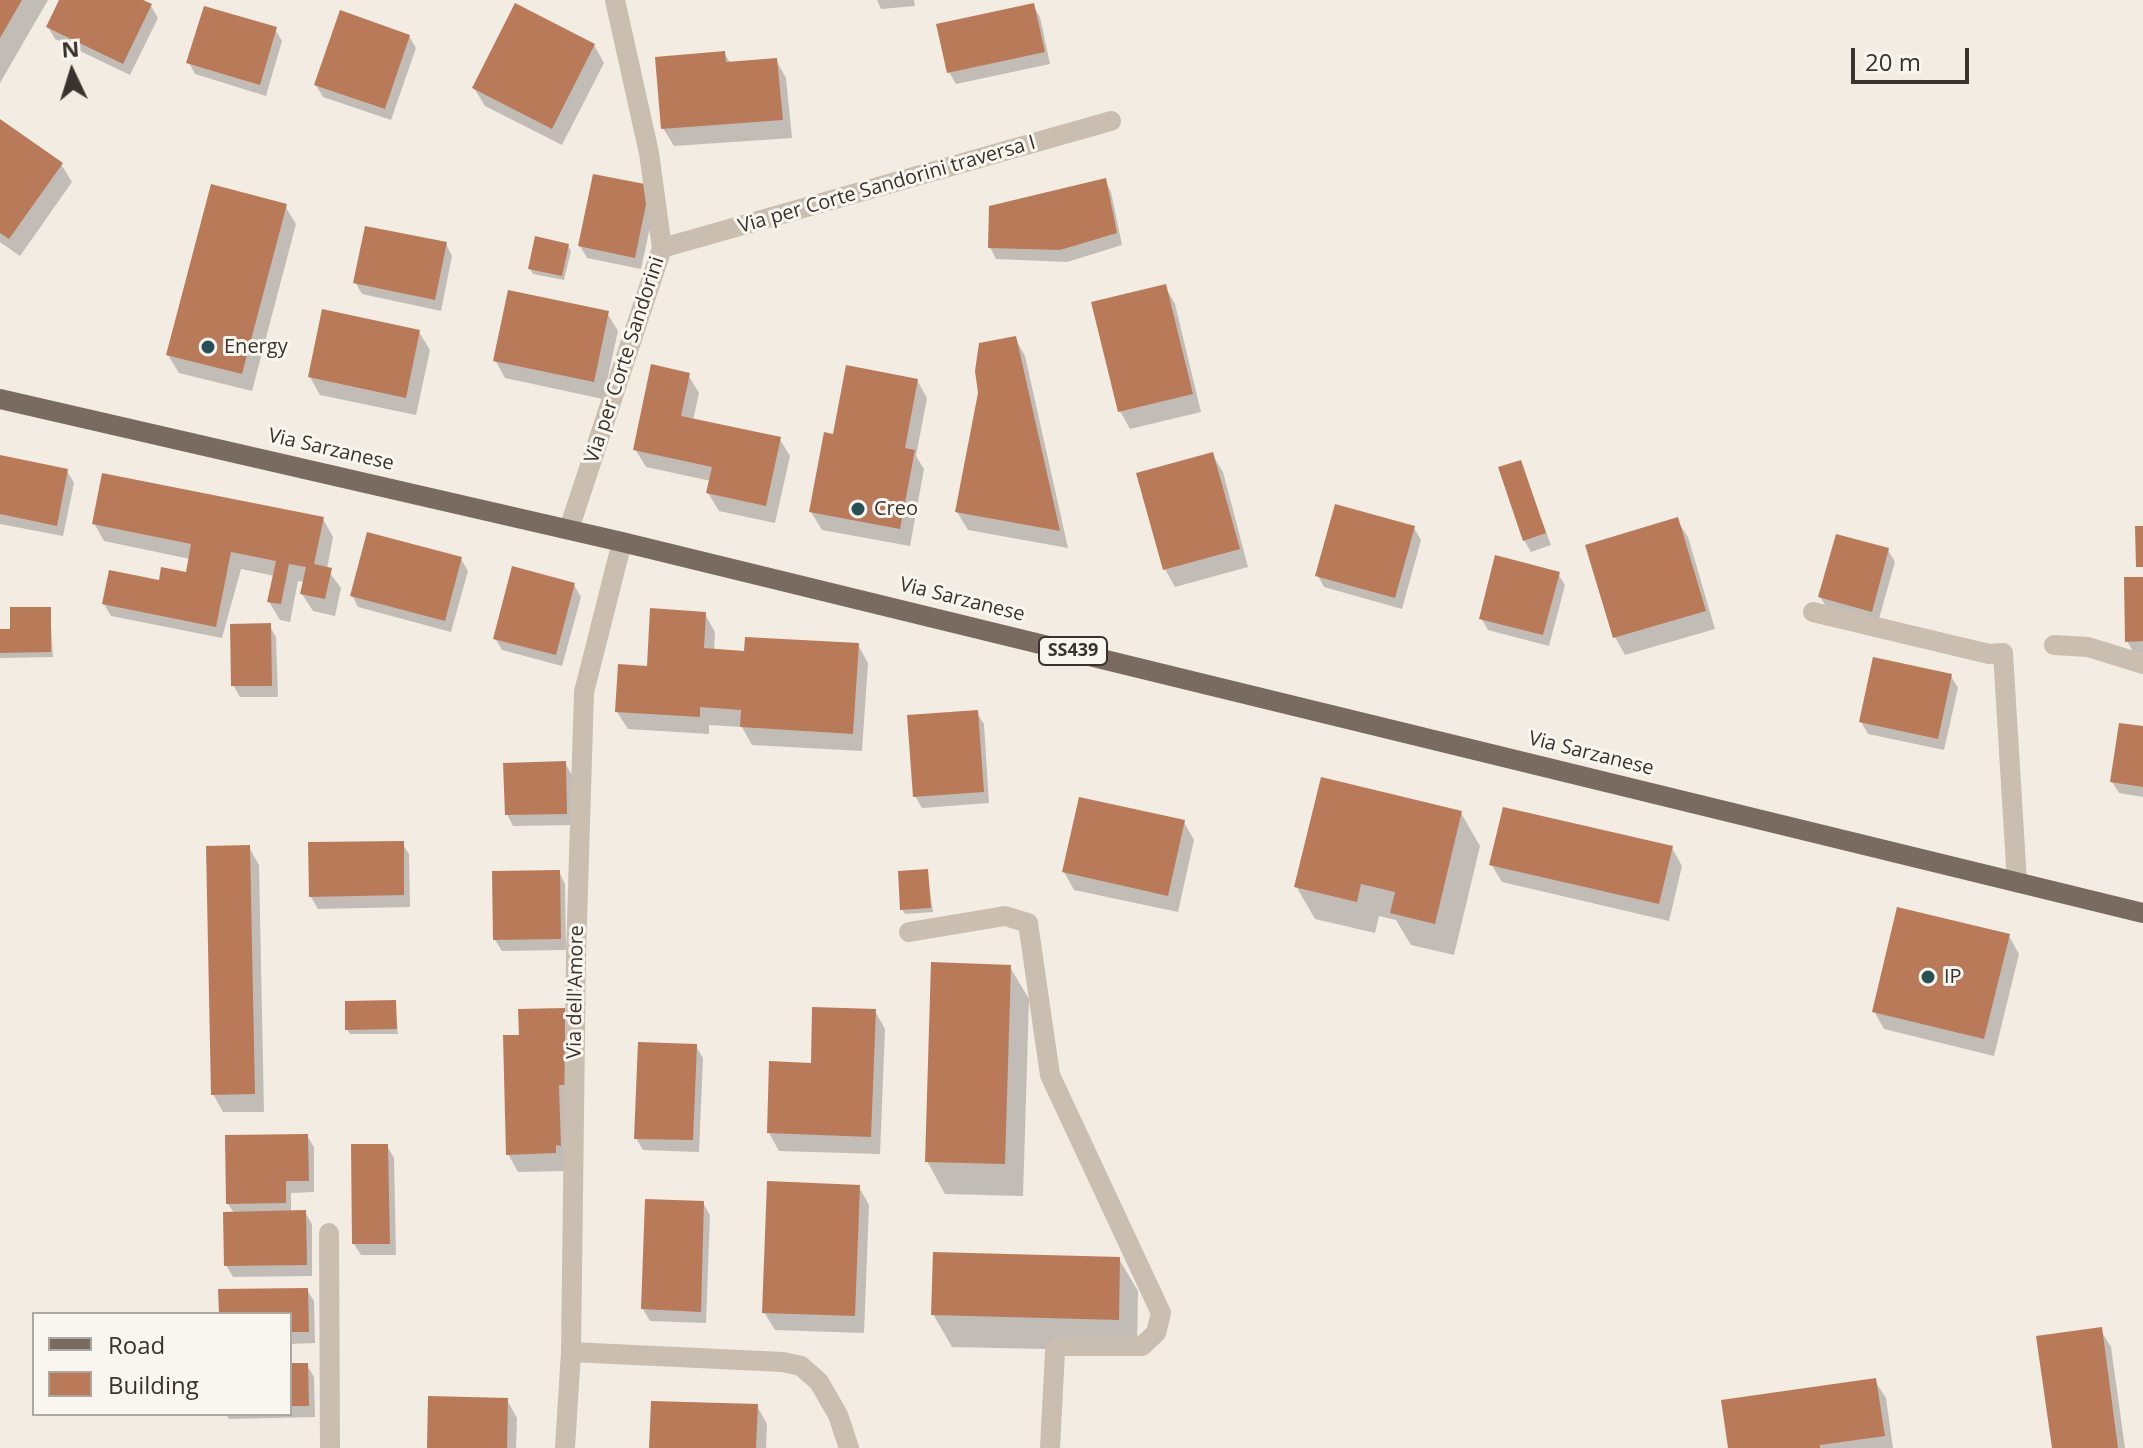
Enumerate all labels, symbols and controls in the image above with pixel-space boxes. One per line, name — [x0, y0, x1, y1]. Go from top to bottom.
north arrow — [32, 32, 112, 112]
text: N — [60, 32, 80, 64]
scale bar — [1855, 32, 1973, 82]
text: 20 m — [1865, 45, 1921, 78]
street label: Via per Corte Sandorini traversa I — [736, 131, 1038, 239]
street label: Via per Corte Sandorini — [580, 254, 670, 466]
place label: Energy — [224, 335, 288, 359]
marker: Energy — [199, 338, 217, 356]
street label: Via Sarzanese — [266, 424, 396, 476]
place label: Creo — [874, 497, 918, 521]
marker: Creo — [849, 500, 867, 518]
street label: Via Sarzanese — [897, 573, 1027, 627]
road number: SS439 — [1039, 637, 1107, 665]
street label: Via Sarzanese — [1526, 727, 1656, 781]
street label: Via dell'Amore — [563, 925, 589, 1059]
place label: IP — [1944, 965, 1962, 989]
marker: IP — [1919, 968, 1937, 986]
legend — [32, 1312, 292, 1416]
text: Road — [108, 1328, 165, 1361]
text: Building — [108, 1368, 199, 1401]

